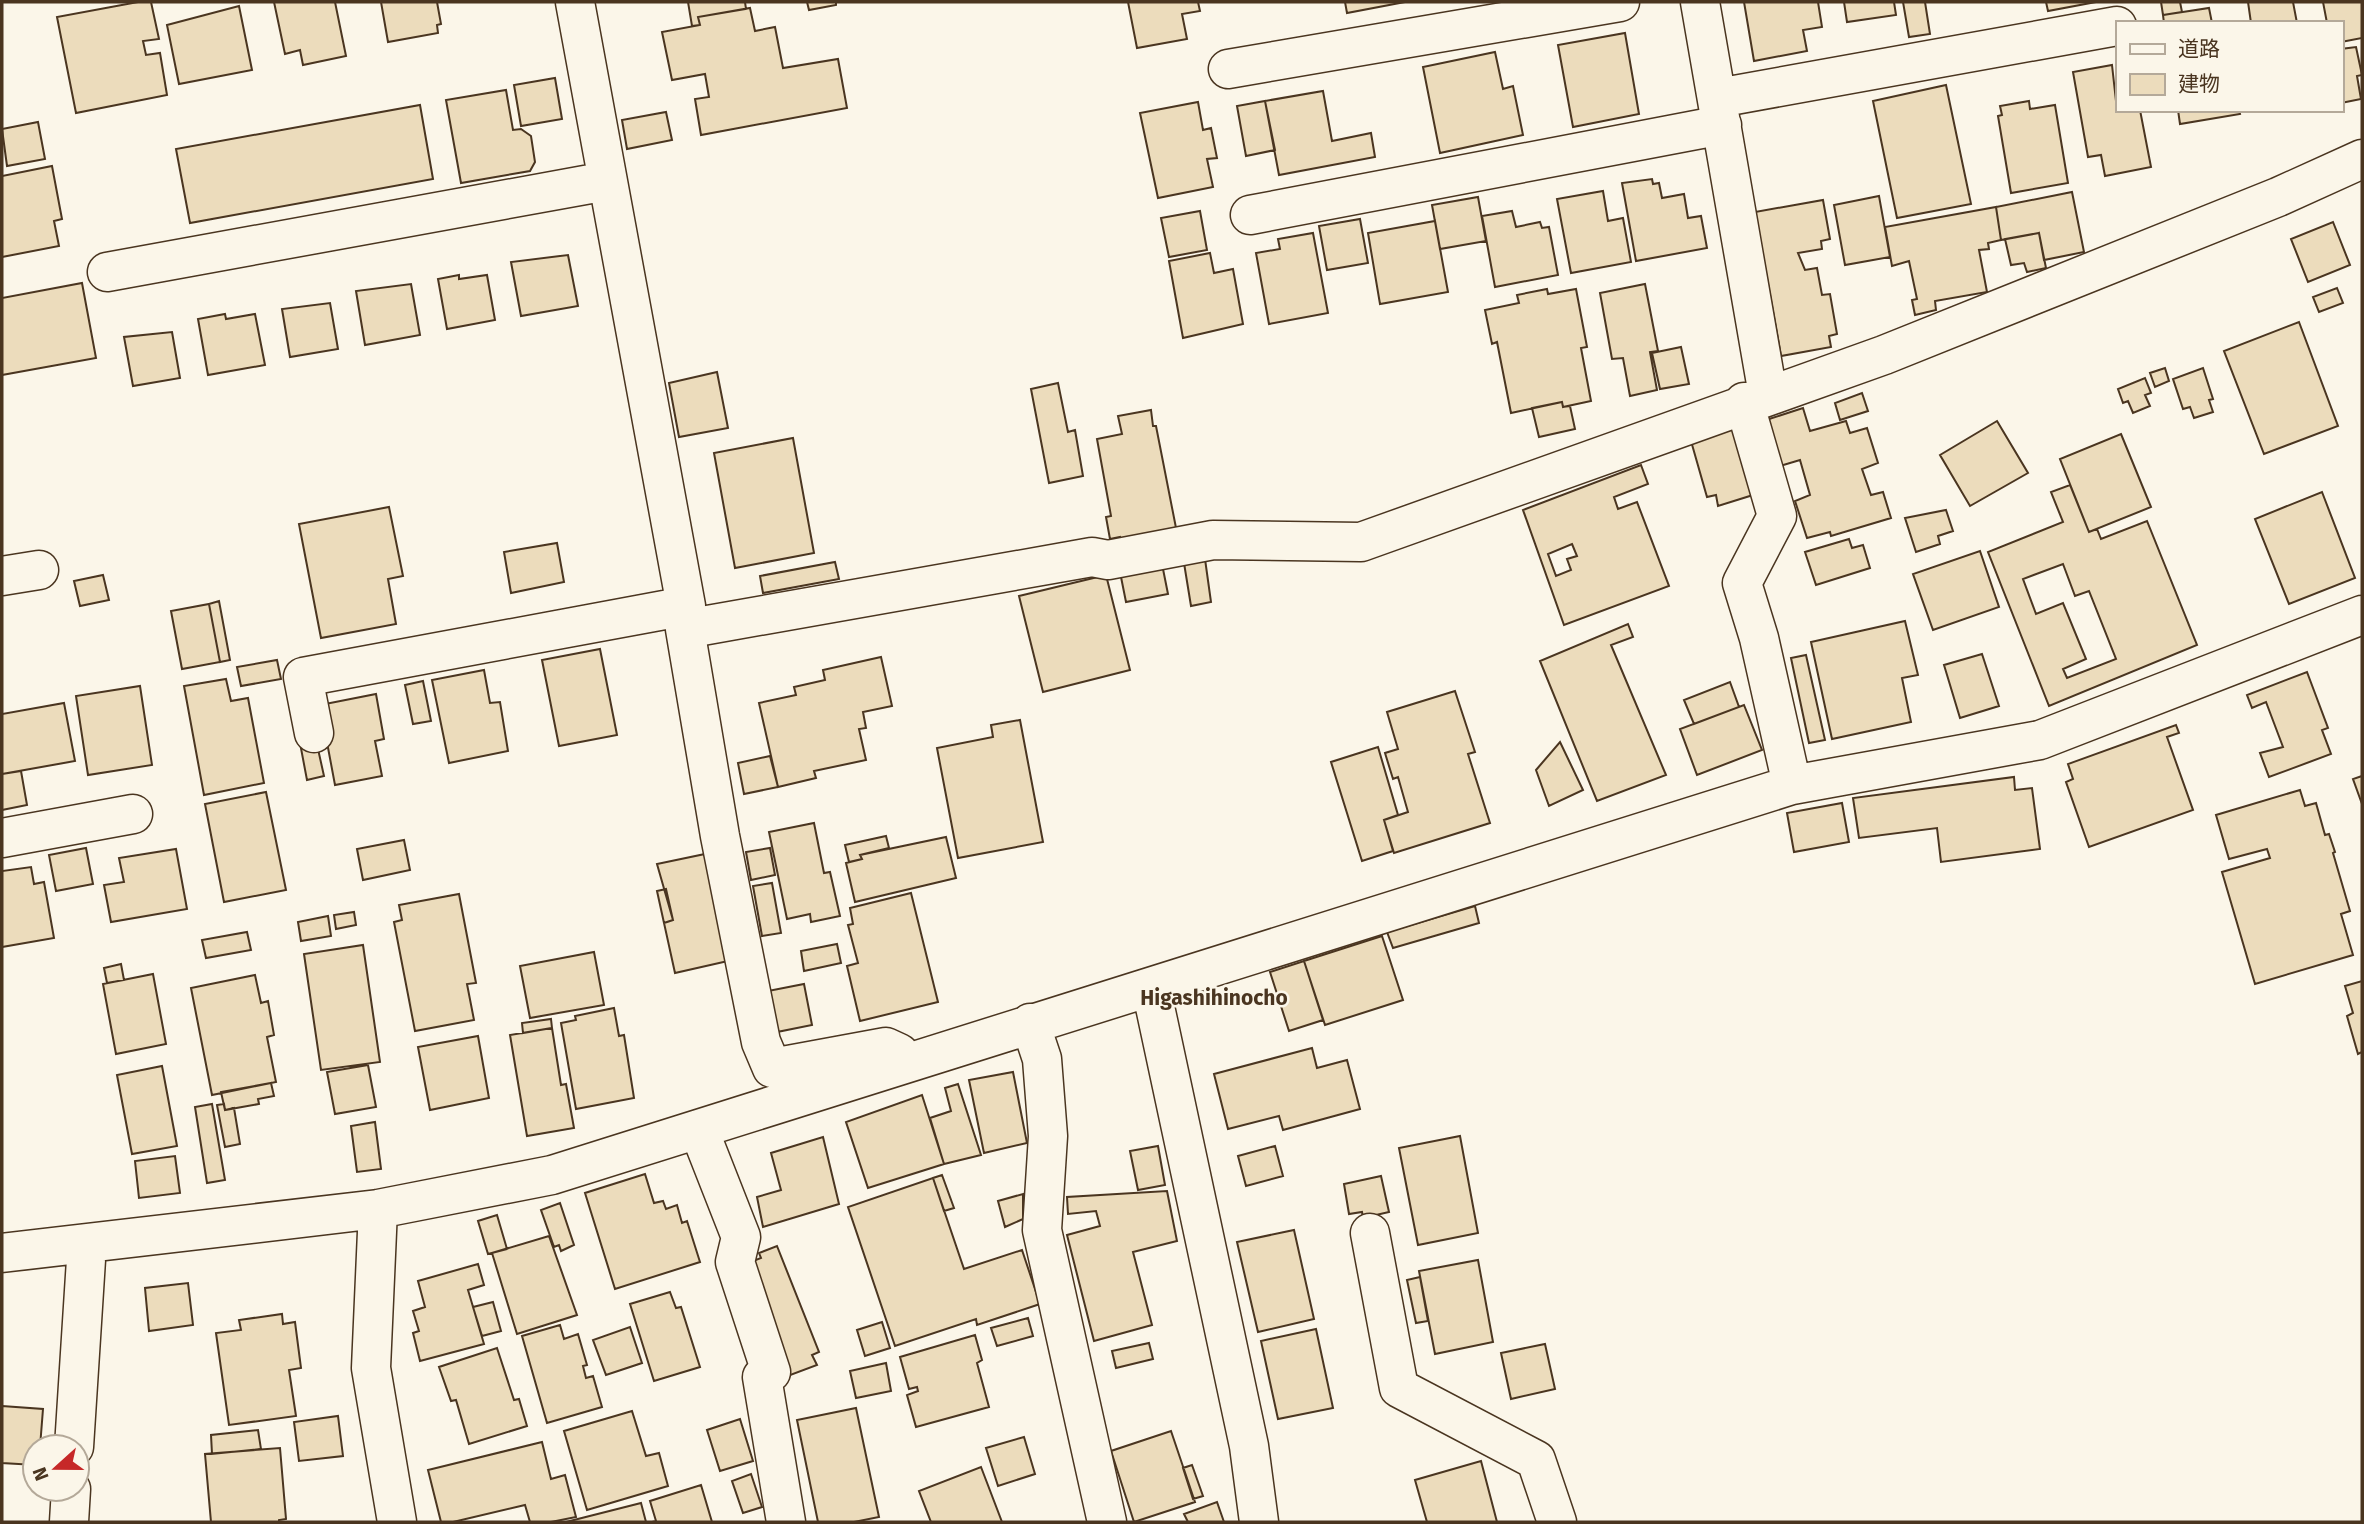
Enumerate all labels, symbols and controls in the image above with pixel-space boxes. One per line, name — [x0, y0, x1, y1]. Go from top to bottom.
legend — [2116, 21, 2343, 112]
text: 道路 — [2178, 36, 2220, 62]
text: 建物 — [2178, 71, 2220, 97]
district label: Higashihinocho — [1140, 985, 1288, 1011]
north arrow — [21, 1433, 91, 1503]
text: N — [28, 1464, 54, 1484]

